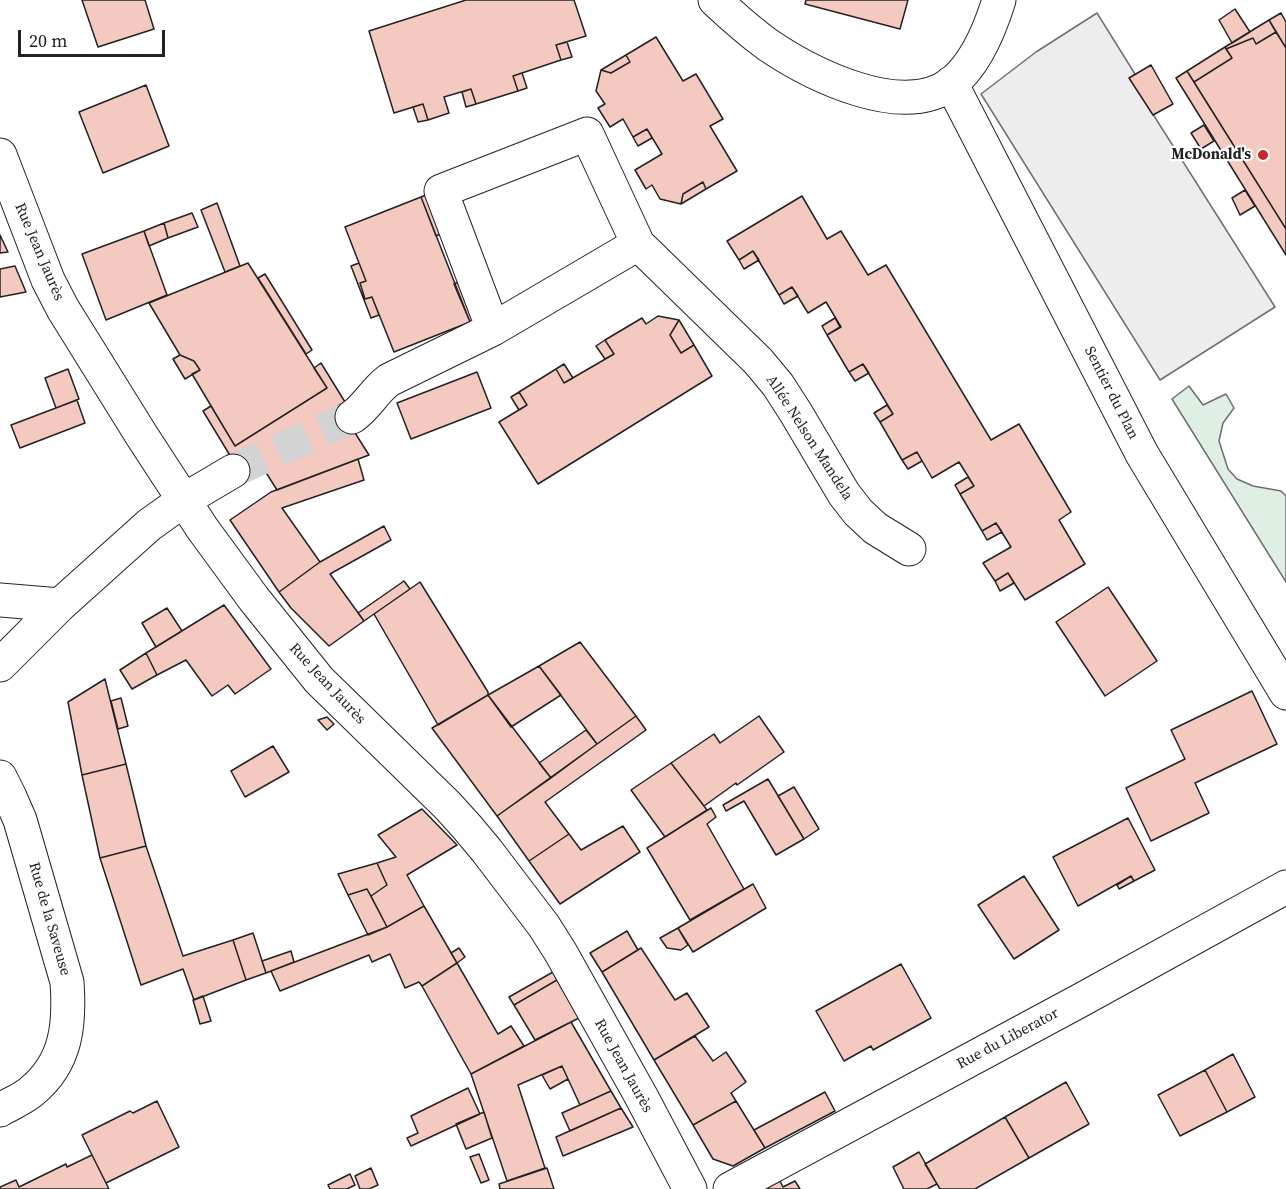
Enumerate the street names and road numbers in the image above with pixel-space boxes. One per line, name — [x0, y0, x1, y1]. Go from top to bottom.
street label: Rue Jean Jaurès — [10, 201, 68, 303]
street label: Sentier du Plan — [1080, 344, 1142, 442]
street label: Allée Nelson Mandela — [762, 372, 856, 504]
street label: Rue Jean Jaurès — [285, 640, 369, 728]
street label: Rue de la Saveuse — [24, 860, 74, 978]
street label: Rue du Liberator — [954, 1005, 1062, 1073]
street label: Rue Jean Jaurès — [590, 1016, 656, 1116]

